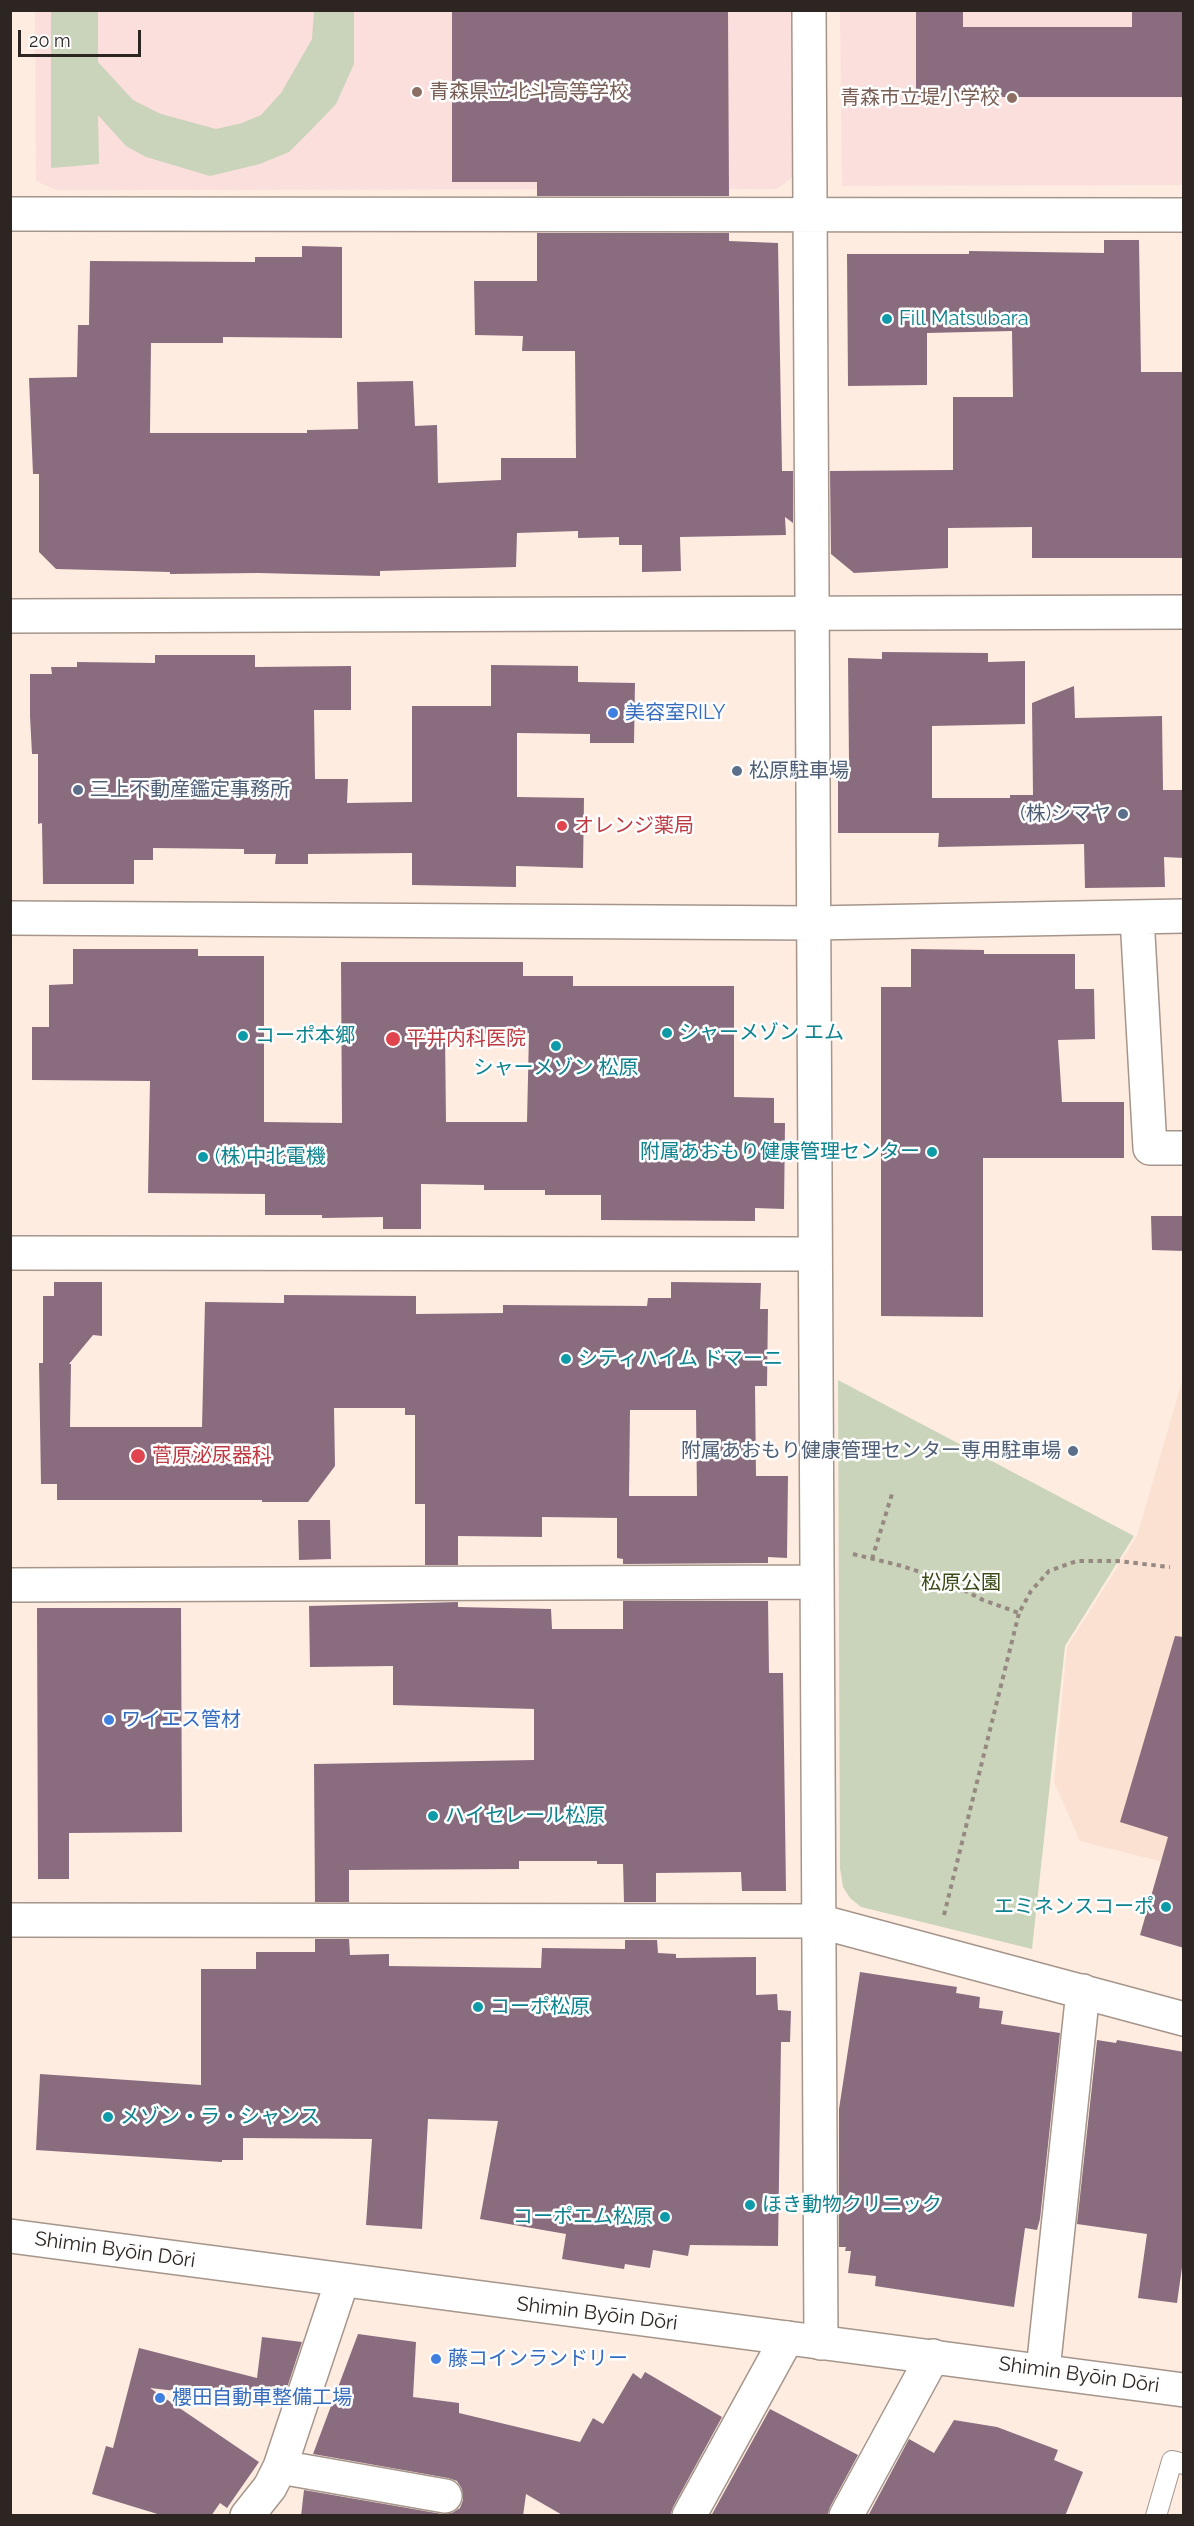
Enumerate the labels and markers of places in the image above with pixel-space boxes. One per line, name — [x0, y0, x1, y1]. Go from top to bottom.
place label: 青森県立北斗高等学校 — [429, 80, 629, 104]
marker: 青森県立北斗高等学校 — [410, 85, 424, 99]
place label: 青森市立堤小学校 — [840, 86, 1000, 110]
marker: 青森市立堤小学校 — [1005, 91, 1019, 105]
place label: Fill Matsubara — [899, 307, 1029, 331]
marker: Fill Matsubara — [880, 312, 894, 326]
place label: 美容室RILY — [625, 701, 725, 725]
marker: 美容室RILY — [606, 706, 620, 720]
place label: 松原駐車場 — [749, 759, 849, 783]
marker: 松原駐車場 — [730, 764, 744, 778]
place label: 三上不動産鑑定事務所 — [90, 778, 290, 802]
marker: 三上不動産鑑定事務所 — [71, 783, 85, 797]
place label: (株)シマヤ — [1020, 802, 1111, 826]
marker: (株)シマヤ — [1116, 807, 1130, 821]
place label: オレンジ薬局 — [574, 814, 694, 838]
marker: オレンジ薬局 — [555, 819, 569, 833]
place label: シャーメゾン エム — [679, 1021, 844, 1045]
place label: コーポ本郷 — [255, 1024, 355, 1048]
marker: シャーメゾン エム — [660, 1026, 674, 1040]
place label: 平井内科医院 — [406, 1027, 526, 1051]
marker: コーポ本郷 — [236, 1029, 250, 1043]
marker: 平井内科医院 — [384, 1030, 402, 1048]
marker: シャーメゾン 松原 — [549, 1039, 563, 1053]
place label: シャーメゾン 松原 — [473, 1056, 639, 1080]
place label: 附属あおもり健康管理センター — [640, 1140, 920, 1164]
place label: (株)中北電機 — [215, 1145, 326, 1169]
marker: 附属あおもり健康管理センター — [925, 1145, 939, 1159]
marker: (株)中北電機 — [196, 1150, 210, 1164]
place label: シティハイム ドマーニ — [578, 1347, 783, 1371]
marker: シティハイム ドマーニ — [559, 1352, 573, 1366]
place label: 附属あおもり健康管理センター専用駐車場 — [681, 1439, 1061, 1463]
place label: 菅原泌尿器科 — [152, 1444, 272, 1468]
marker: 附属あおもり健康管理センター専用駐車場 — [1066, 1444, 1080, 1458]
marker: 菅原泌尿器科 — [129, 1447, 147, 1465]
place label: ワイエス管材 — [121, 1708, 241, 1732]
marker: ワイエス管材 — [102, 1713, 116, 1727]
place label: ハイセレール松原 — [445, 1804, 605, 1828]
marker: ハイセレール松原 — [426, 1809, 440, 1823]
place label: エミネンスコーポ — [994, 1895, 1154, 1919]
marker: エミネンスコーポ — [1159, 1900, 1173, 1914]
place label: コーポ松原 — [490, 1995, 590, 2019]
marker: コーポ松原 — [471, 2000, 485, 2014]
place label: メゾン・ラ・シャンス — [120, 2105, 320, 2129]
marker: メゾン・ラ・シャンス — [101, 2110, 115, 2124]
place label: ほき動物クリニック — [762, 2193, 942, 2217]
marker: ほき動物クリニック — [743, 2198, 757, 2212]
place label: コーポエム松原 — [513, 2205, 653, 2229]
marker: コーポエム松原 — [658, 2210, 672, 2224]
place label: 藤コインランドリー — [448, 2347, 628, 2371]
marker: 藤コインランドリー — [429, 2352, 443, 2366]
place label: 櫻田自動車整備工場 — [172, 2386, 352, 2410]
marker: 櫻田自動車整備工場 — [153, 2391, 167, 2405]

